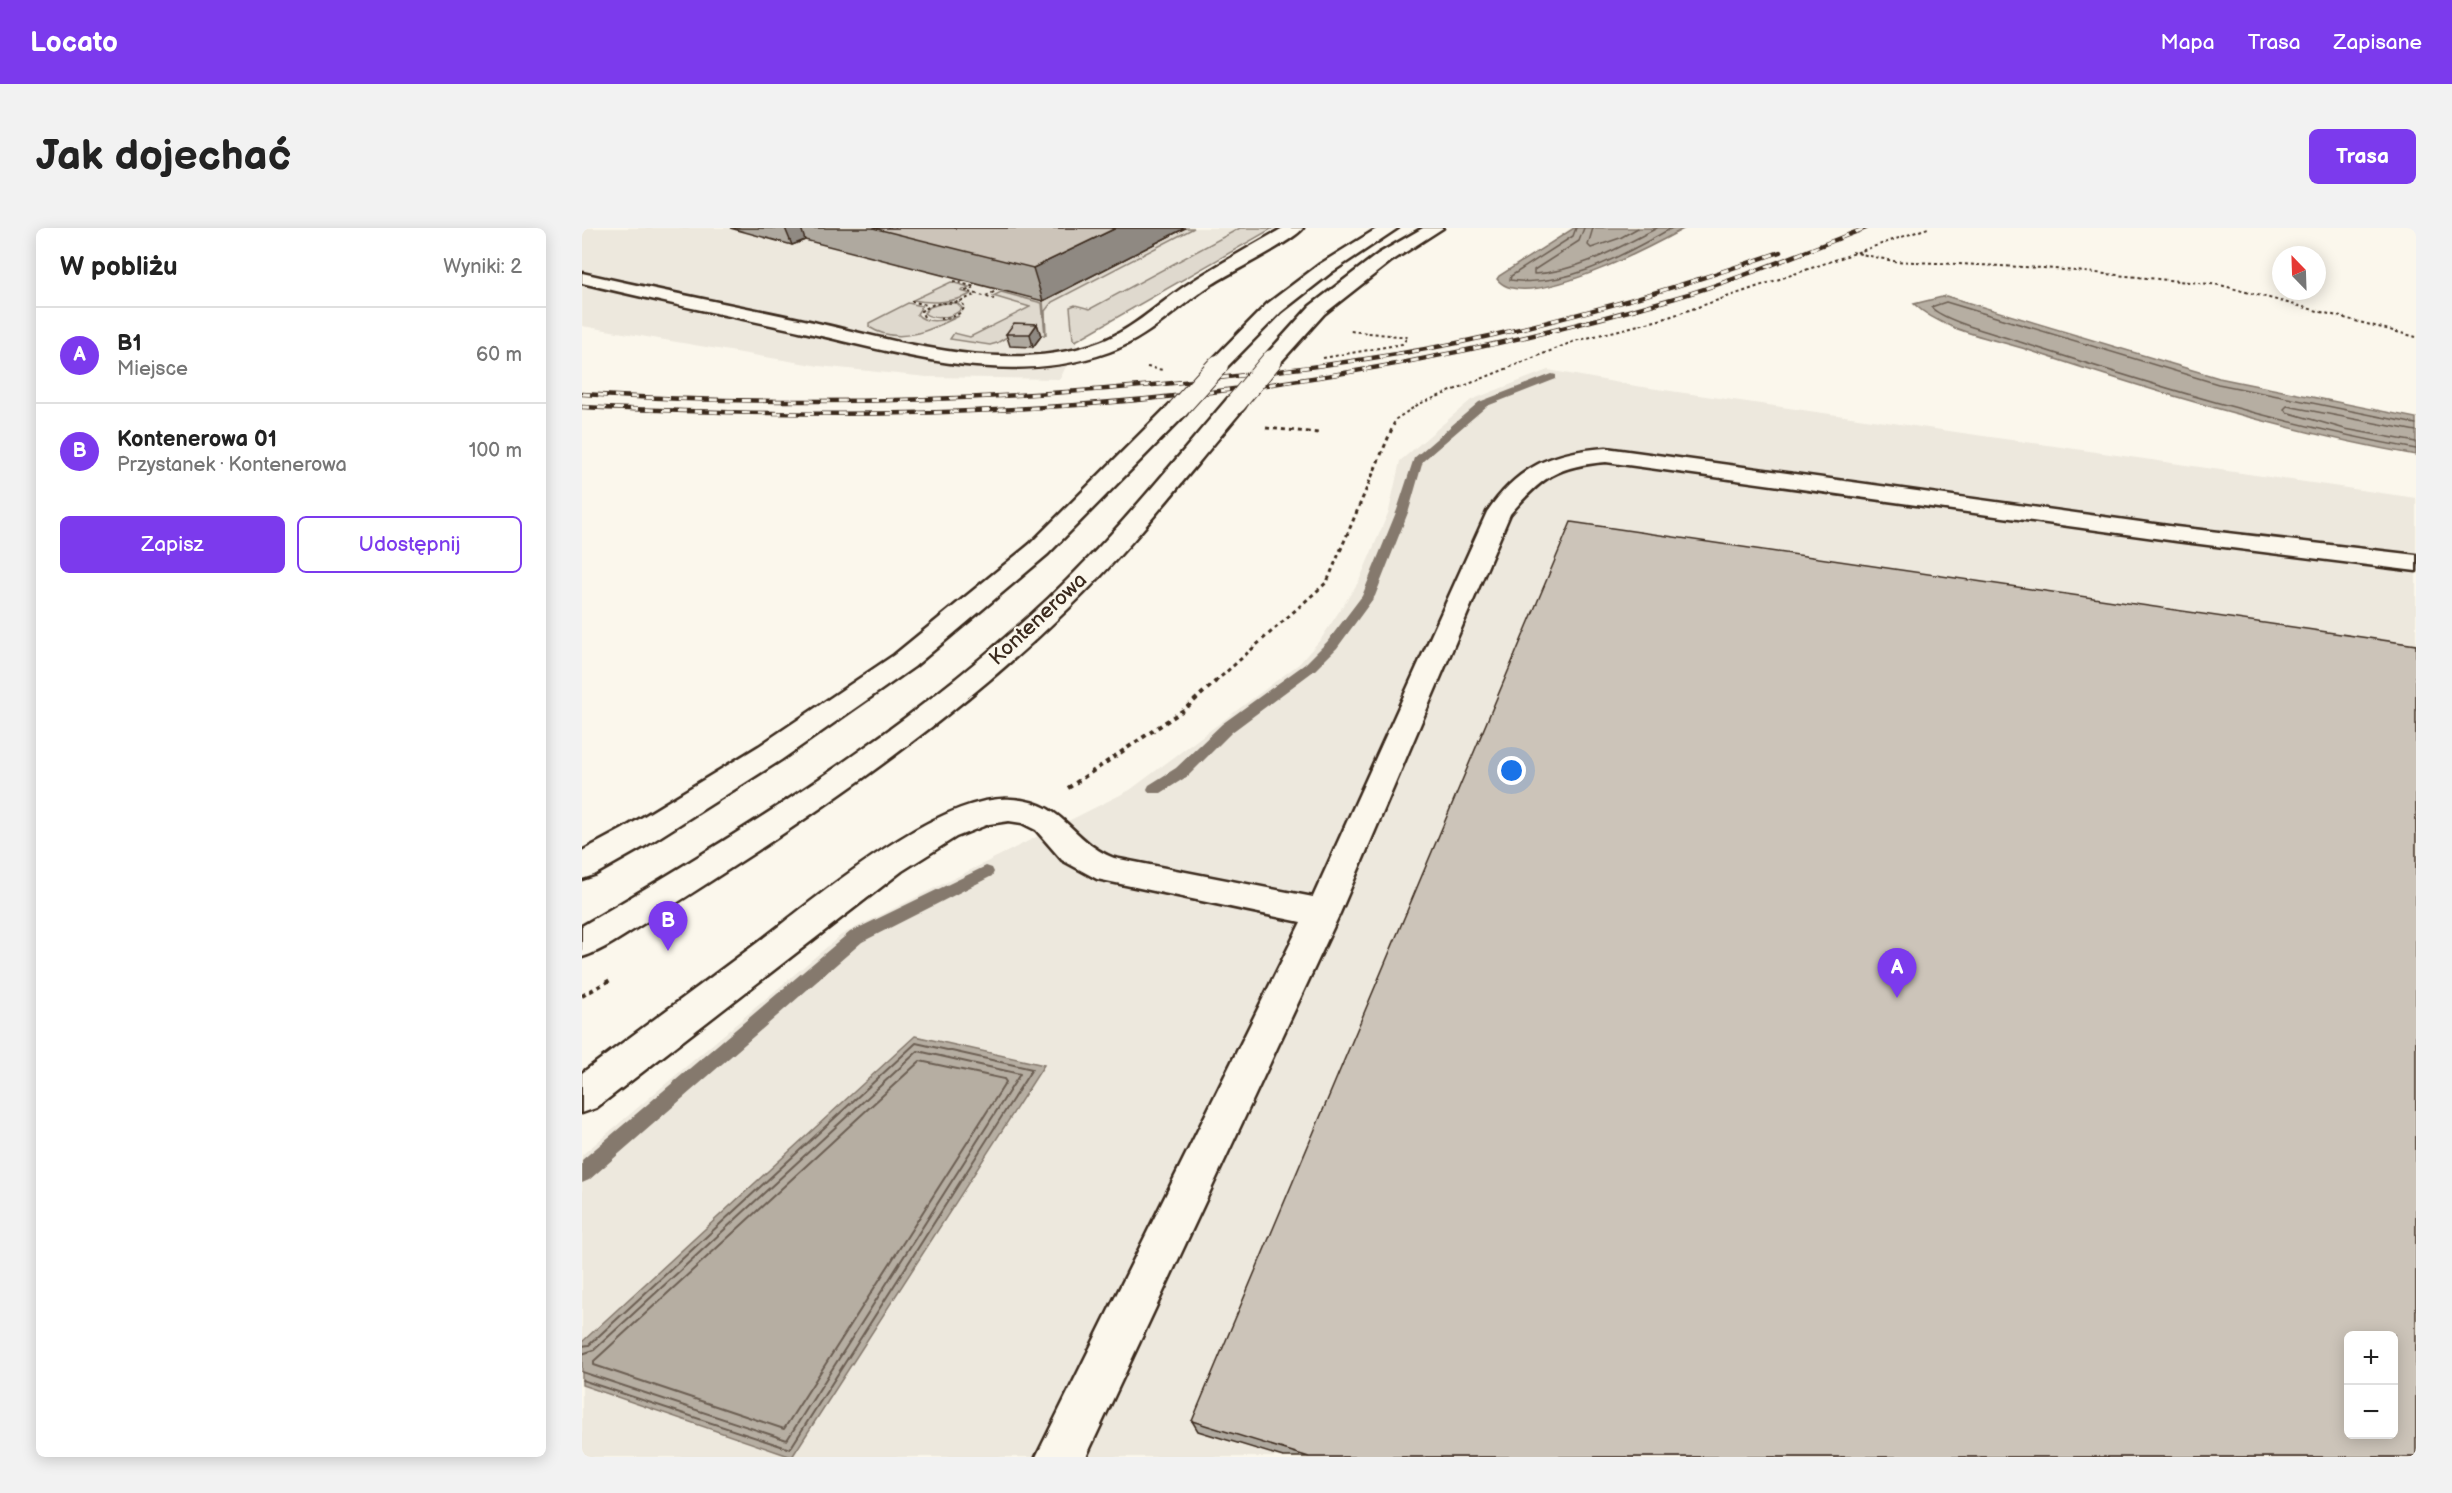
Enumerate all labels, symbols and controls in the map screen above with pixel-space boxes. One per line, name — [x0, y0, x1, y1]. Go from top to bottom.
text: Locato — [30, 26, 118, 59]
text: Mapa — [2161, 30, 2215, 55]
text: Trasa — [2248, 30, 2301, 55]
text: Zapisane — [2334, 30, 2422, 55]
button: Trasa — [2309, 129, 2416, 184]
text: Jak dojechać — [36, 131, 291, 182]
north arrow — [2272, 246, 2326, 300]
text: W pobliżu — [60, 252, 178, 283]
text: Wyniki: 2 — [443, 255, 522, 279]
text: B1 — [117, 330, 142, 357]
text: A — [73, 343, 86, 367]
text: 60 m — [476, 343, 522, 367]
text: Miejsce — [117, 357, 188, 381]
text: Kontenerowa 01 — [117, 426, 277, 453]
text: B — [72, 439, 87, 463]
text: 100 m — [469, 439, 522, 463]
text: Przystanek · Kontenerowa — [117, 453, 347, 477]
button: Zapisz — [60, 516, 285, 573]
button: Udostępnij — [297, 516, 522, 573]
street label: Kontenerowa — [984, 567, 1092, 671]
your location — [1497, 756, 1526, 785]
pin: B — [648, 902, 688, 951]
pin: A — [1878, 948, 1916, 998]
map controls — [2344, 1331, 2398, 1439]
button: + — [2344, 1331, 2398, 1385]
button: − — [2344, 1385, 2398, 1439]

